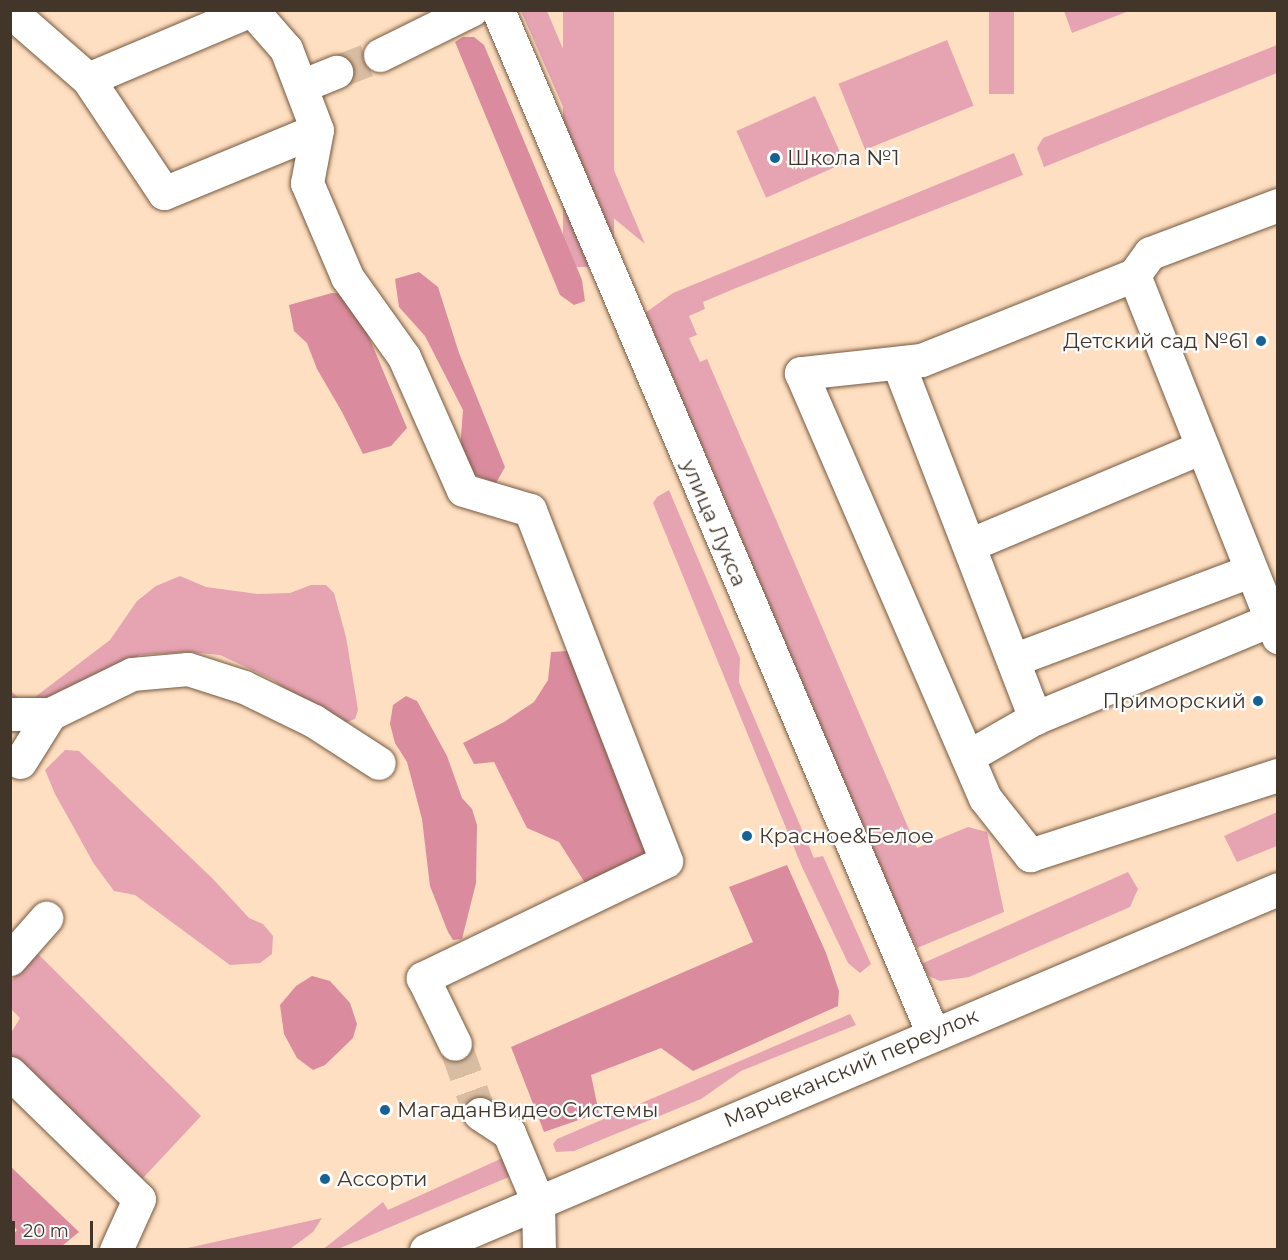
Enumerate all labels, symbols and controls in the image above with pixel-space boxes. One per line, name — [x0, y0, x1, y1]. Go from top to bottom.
place label: Школа №1 — [787, 145, 899, 171]
marker: Школа №1 — [768, 151, 782, 165]
place label: Детский сад №61 — [1063, 328, 1249, 354]
marker: Детский сад №61 — [1254, 334, 1268, 348]
street label: улица Лукса — [676, 456, 752, 590]
place label: Приморский — [1103, 688, 1246, 714]
marker: Приморский — [1251, 694, 1265, 708]
place label: Красное&Белое — [759, 823, 934, 849]
marker: Красное&Белое — [740, 829, 754, 843]
street label: Марчеканский переулок — [720, 1003, 982, 1133]
place label: МагаданВидеоСистемы — [397, 1097, 659, 1123]
marker: МагаданВидеоСистемы — [378, 1103, 392, 1117]
place label: Ассорти — [337, 1166, 428, 1192]
marker: Ассорти — [318, 1172, 332, 1186]
scale bar — [15, 1209, 96, 1247]
text: 20 m — [23, 1220, 69, 1242]

